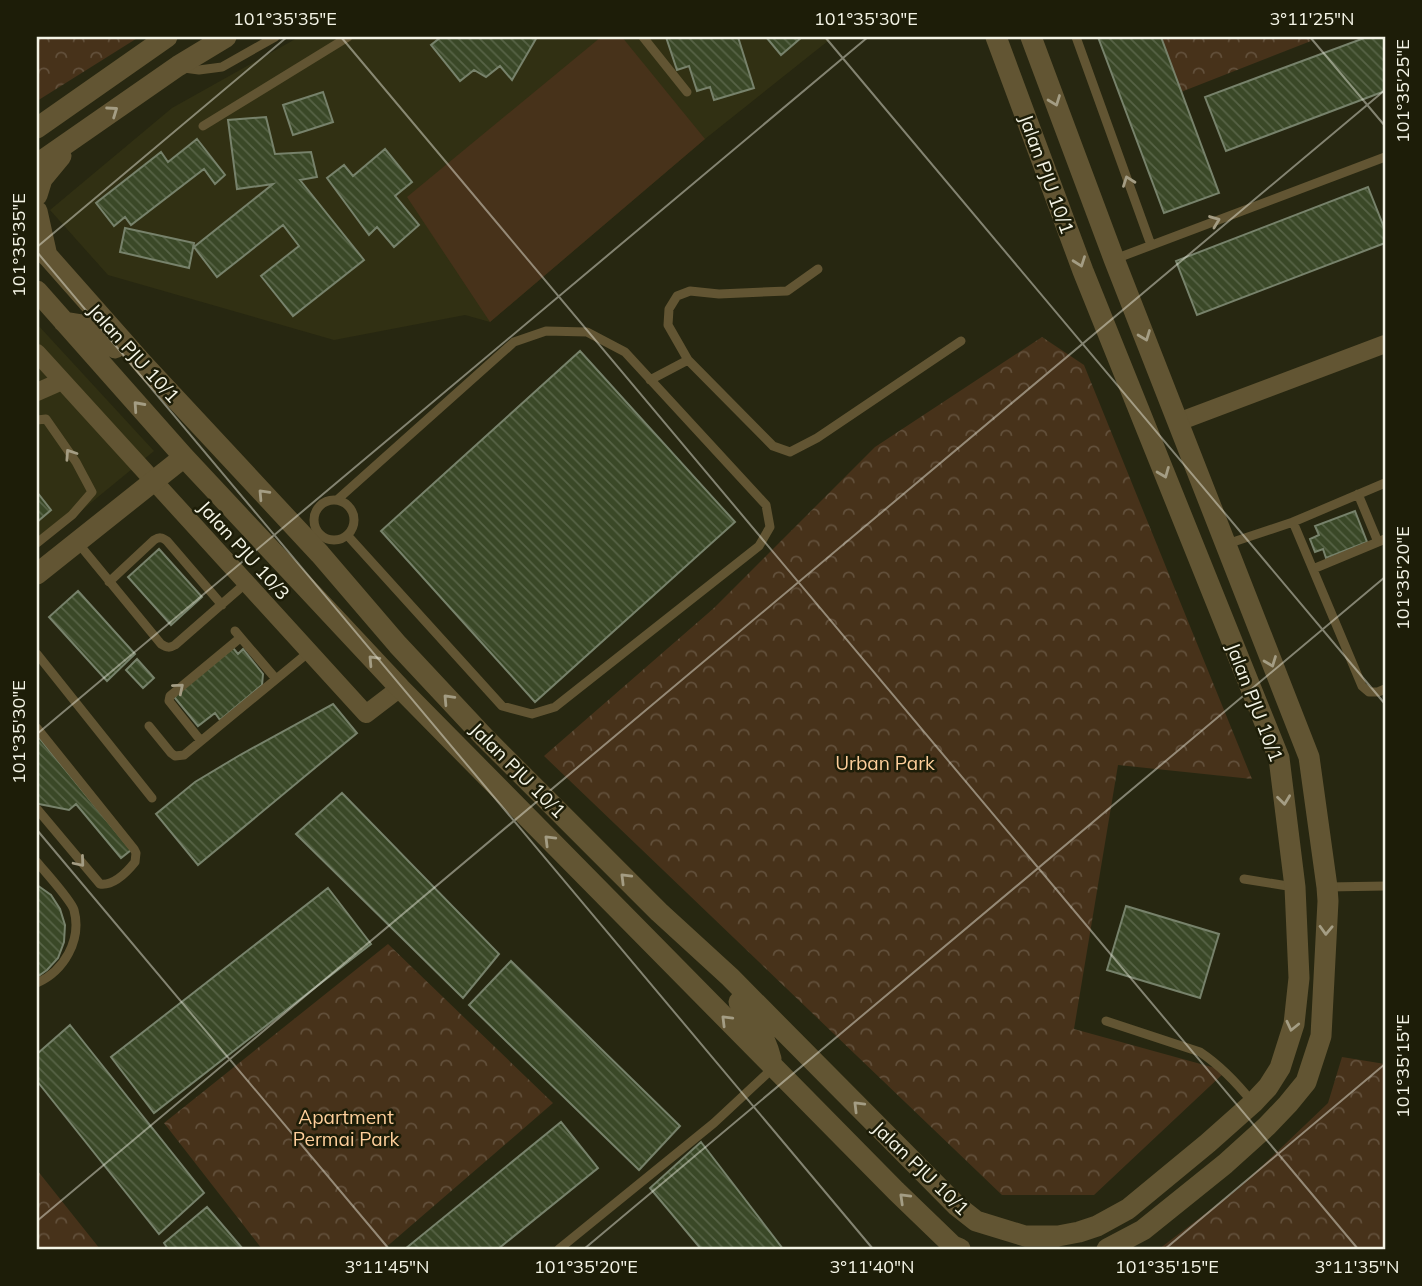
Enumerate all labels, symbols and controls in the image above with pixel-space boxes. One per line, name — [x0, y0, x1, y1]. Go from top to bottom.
text: 101°35'35"E — [233, 7, 337, 30]
text: 101°35'30"E — [814, 7, 918, 30]
text: 3°11'25"N — [1269, 7, 1355, 30]
text: 101°35'25"E — [1391, 39, 1414, 143]
one-way arrow — [1046, 94, 1060, 106]
one-way arrow — [105, 107, 118, 119]
street label: Jalan PJU 10/1 — [1014, 111, 1080, 237]
one-way arrow — [1122, 176, 1136, 188]
text: 101°35'35"E — [7, 193, 30, 297]
one-way arrow — [1209, 216, 1221, 230]
one-way arrow — [1071, 255, 1085, 267]
street label: Jalan PJU 10/1 — [83, 298, 185, 408]
one-way arrow — [1136, 329, 1150, 341]
one-way arrow — [134, 401, 147, 414]
one-way arrow — [66, 449, 78, 462]
one-way arrow — [1156, 466, 1170, 478]
one-way arrow — [259, 489, 271, 502]
street label: Jalan PJU 10/3 — [193, 495, 295, 605]
text: 101°35'20"E — [1391, 526, 1414, 630]
street label: Jalan PJU 10/1 — [1221, 639, 1289, 765]
one-way arrow — [369, 655, 382, 668]
one-way arrow — [1263, 656, 1277, 668]
text: 101°35'30"E — [7, 680, 30, 784]
one-way arrow — [171, 684, 184, 696]
one-way arrow — [444, 694, 457, 707]
street label: Jalan PJU 10/1 — [465, 717, 571, 823]
park label: Urban Park — [835, 751, 935, 775]
one-way arrow — [1277, 794, 1292, 806]
one-way arrow — [545, 835, 558, 848]
one-way arrow — [72, 853, 84, 866]
one-way arrow — [621, 874, 634, 887]
one-way arrow — [1319, 925, 1334, 936]
text: 101°35'15"E — [1391, 1014, 1414, 1118]
one-way arrow — [721, 1015, 734, 1028]
one-way arrow — [1286, 1020, 1301, 1032]
one-way arrow — [854, 1102, 866, 1114]
park label: Apartment Permai Park — [293, 1105, 400, 1151]
street label: Jalan PJU 10/1 — [867, 1116, 975, 1220]
one-way arrow — [899, 1194, 912, 1207]
text: 3°11'45"N — [344, 1255, 430, 1278]
text: 101°35'20"E — [534, 1255, 638, 1278]
text: 3°11'40"N — [829, 1255, 915, 1278]
text: 101°35'15"E — [1115, 1255, 1219, 1278]
text: 3°11'35"N — [1314, 1255, 1400, 1278]

